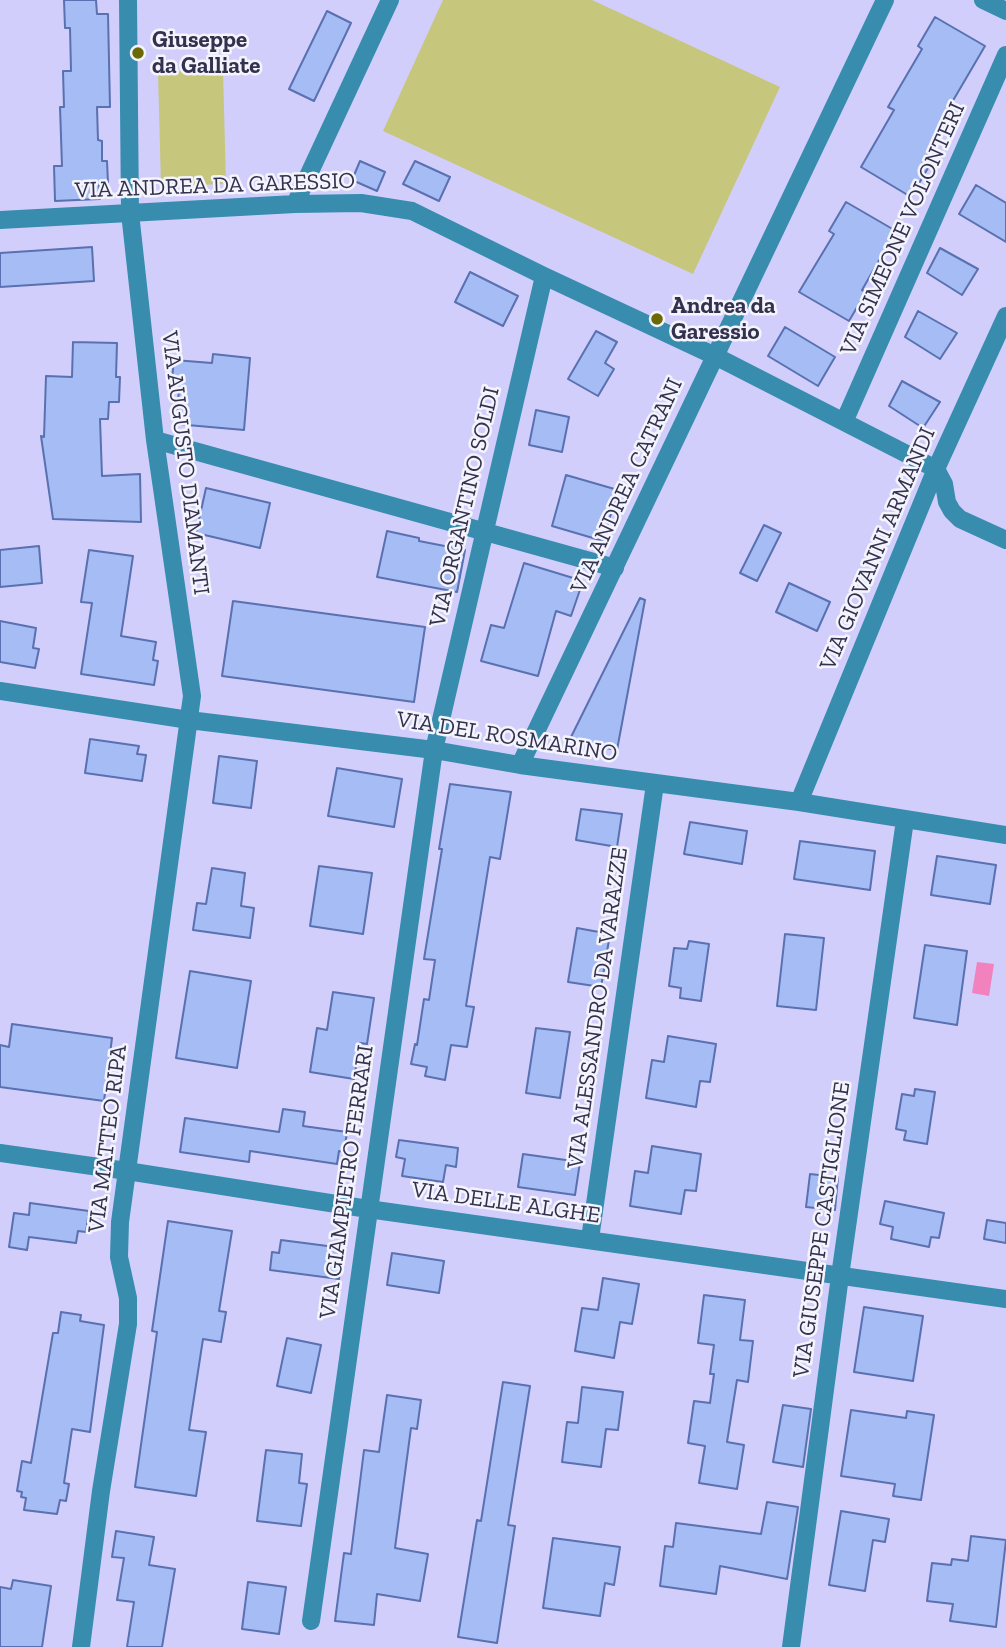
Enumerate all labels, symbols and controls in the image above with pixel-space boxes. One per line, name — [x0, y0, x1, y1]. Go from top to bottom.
place label: Giuseppe da Galliate — [152, 26, 260, 80]
marker: Giuseppe da Galliate — [130, 45, 146, 61]
street label: VIA SIMEONE VOLONTERI — [835, 98, 971, 360]
street label: VIA ANDREA DA GARESSIO — [74, 167, 356, 205]
place label: Andrea da Garessio — [671, 292, 775, 346]
marker: Andrea da Garessio — [649, 311, 665, 327]
street label: VIA AUGUSTO DIAMANTI — [155, 330, 215, 596]
street label: VIA ANDREA CATRANI — [565, 374, 689, 598]
street label: VIA ORGANTINO SOLDI — [424, 384, 506, 630]
street label: VIA GIOVANNI ARMANDI — [814, 423, 942, 675]
street label: VIA DEL ROSMARINO — [395, 706, 619, 768]
street label: VIA ALESSANDRO DA VARAZZE — [562, 845, 634, 1171]
street label: VIA GIAMPIETRO FERRARI — [314, 1043, 380, 1321]
street label: VIA MATTEO RIPA — [83, 1044, 133, 1234]
street label: VIA GIUSEPPE CASTIGLIONE — [788, 1080, 856, 1380]
street label: VIA DELLE ALGHE — [410, 1176, 602, 1230]

